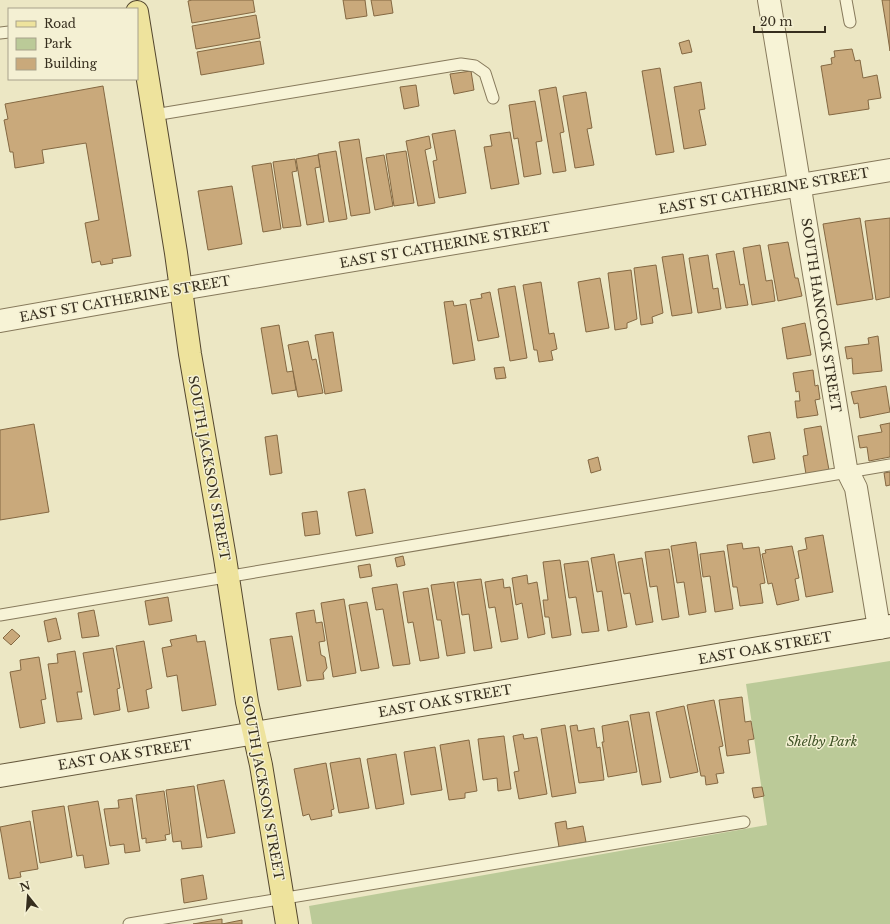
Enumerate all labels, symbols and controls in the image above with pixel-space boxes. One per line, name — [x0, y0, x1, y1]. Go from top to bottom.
legend — [8, 8, 138, 80]
scale bar — [754, 8, 825, 34]
text: 20 m — [760, 14, 792, 29]
text: Road — [44, 16, 76, 31]
text: Park — [44, 36, 72, 51]
text: Building — [44, 56, 98, 71]
street label: EAST ST CATHERINE STREET — [657, 164, 871, 218]
street label: SOUTH HANCOCK STREET — [797, 217, 845, 414]
street label: EAST ST CATHERINE STREET — [338, 218, 552, 272]
street label: EAST ST CATHERINE STREET — [18, 272, 232, 326]
street label: SOUTH JACKSON STREET — [184, 374, 234, 562]
street label: EAST OAK STREET — [697, 628, 834, 668]
street label: EAST OAK STREET — [377, 681, 514, 721]
street label: SOUTH JACKSON STREET — [238, 694, 288, 882]
park label: Shelby Park — [787, 733, 858, 750]
street label: EAST OAK STREET — [57, 736, 194, 774]
north arrow — [8, 876, 48, 916]
text: N — [18, 878, 33, 895]

